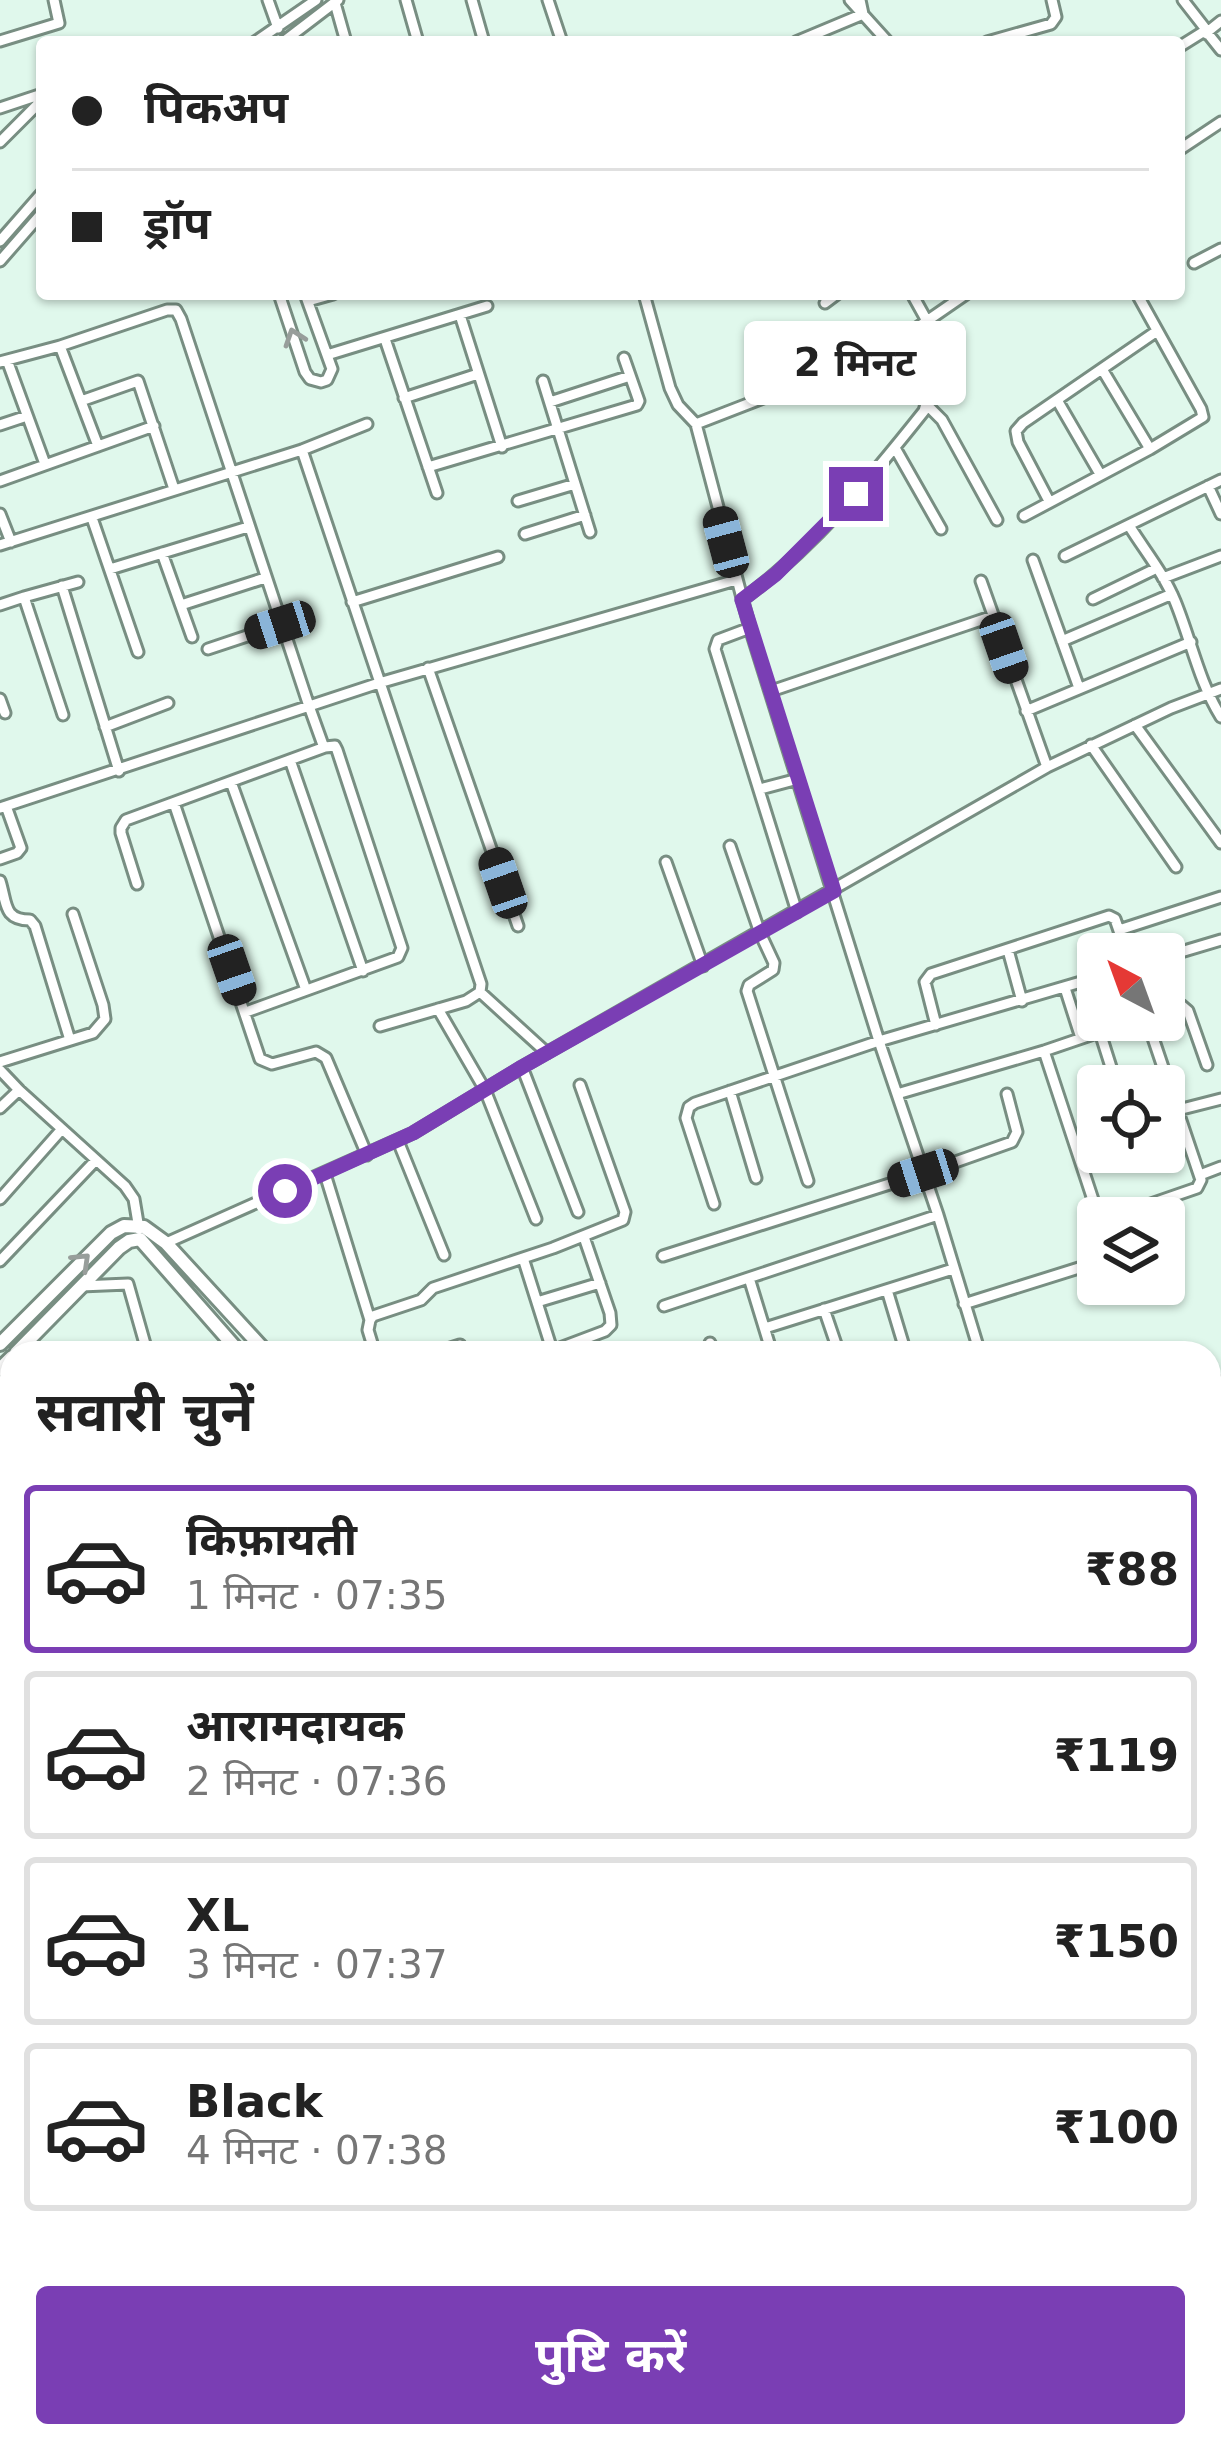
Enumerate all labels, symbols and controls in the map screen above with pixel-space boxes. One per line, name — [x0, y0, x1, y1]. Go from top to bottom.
text: पिकअप — [144, 81, 288, 134]
text: ड्रॉप — [144, 197, 211, 250]
callout: 2 मिनट — [745, 320, 967, 404]
one-way arrow — [283, 327, 308, 348]
text: 2 मिनट — [794, 340, 916, 385]
route end — [829, 467, 883, 521]
car — [699, 503, 753, 581]
car — [240, 597, 320, 653]
car — [975, 608, 1033, 688]
car — [474, 843, 532, 923]
car — [203, 930, 261, 1010]
north arrow — [1077, 933, 1185, 1041]
map controls — [1077, 933, 1185, 1305]
button: locate — [1077, 1065, 1185, 1173]
car — [883, 1145, 963, 1201]
route start — [258, 1164, 312, 1218]
button: layers — [1077, 1197, 1185, 1305]
one-way arrow — [68, 1253, 90, 1275]
text: सवारी चुनें — [36, 1381, 253, 1444]
text: किफ़ायती — [186, 1513, 357, 1566]
icon: car — [42, 1515, 150, 1623]
text: ₹88 — [1085, 1543, 1179, 1596]
text: 1 मिनट · 07:35 — [186, 1573, 448, 1618]
text: आरामदायक — [186, 1699, 404, 1752]
icon: car — [42, 1701, 150, 1809]
text: ₹119 — [1054, 1729, 1179, 1782]
text: 2 मिनट · 07:36 — [186, 1759, 448, 1804]
icon: car — [42, 1887, 150, 1995]
text: XL — [186, 1889, 249, 1942]
text: ₹150 — [1054, 1915, 1179, 1968]
text: 3 मिनट · 07:37 — [186, 1942, 448, 1987]
icon: car — [42, 2073, 150, 2181]
text: Black — [186, 2075, 323, 2128]
text: ₹100 — [1054, 2101, 1179, 2154]
text: 4 मिनट · 07:38 — [186, 2128, 448, 2173]
button: पुष्टि करें — [36, 2286, 1185, 2424]

